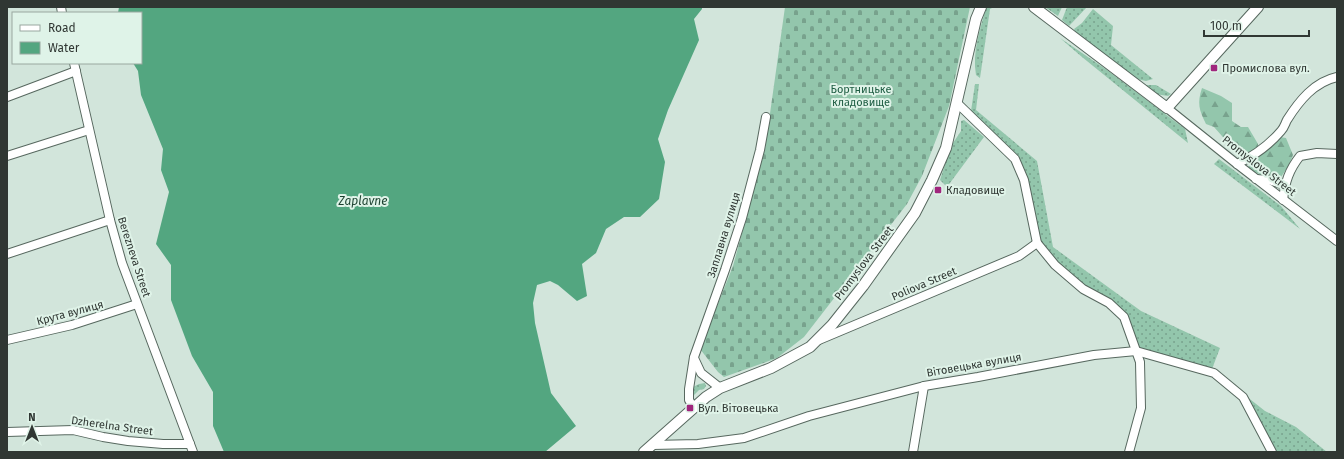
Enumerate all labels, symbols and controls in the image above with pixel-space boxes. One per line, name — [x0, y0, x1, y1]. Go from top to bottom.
legend — [12, 12, 142, 64]
scale bar — [1204, 12, 1309, 38]
text: 100 m — [1210, 19, 1242, 33]
text: Road — [48, 21, 76, 35]
text: Water — [48, 41, 80, 55]
place label: Промислова вул. — [1222, 62, 1310, 75]
marker: Промислова вул. — [1209, 63, 1219, 73]
park label: Бортницьке кладовище — [831, 83, 891, 109]
street label: Promyslova Street — [1220, 133, 1298, 199]
place label: Кладовище — [946, 184, 1005, 197]
marker: Кладовище — [933, 185, 943, 195]
street label: Заплавна вулиця — [705, 191, 743, 279]
water label: Zaplavne — [338, 194, 387, 208]
street label: Berezneva Street — [115, 215, 153, 299]
street label: Promyslova Street — [832, 223, 896, 303]
street label: Poliova Street — [890, 264, 958, 303]
street label: Крута вулиця — [35, 298, 105, 328]
street label: Вітовецька вулиця — [925, 350, 1023, 380]
place label: Вул. Вітовецька — [698, 402, 779, 415]
marker: Вул. Вітовецька — [685, 403, 695, 413]
north arrow — [12, 407, 52, 447]
text: N — [28, 411, 36, 424]
street label: Dzherelna Street — [70, 414, 154, 438]

